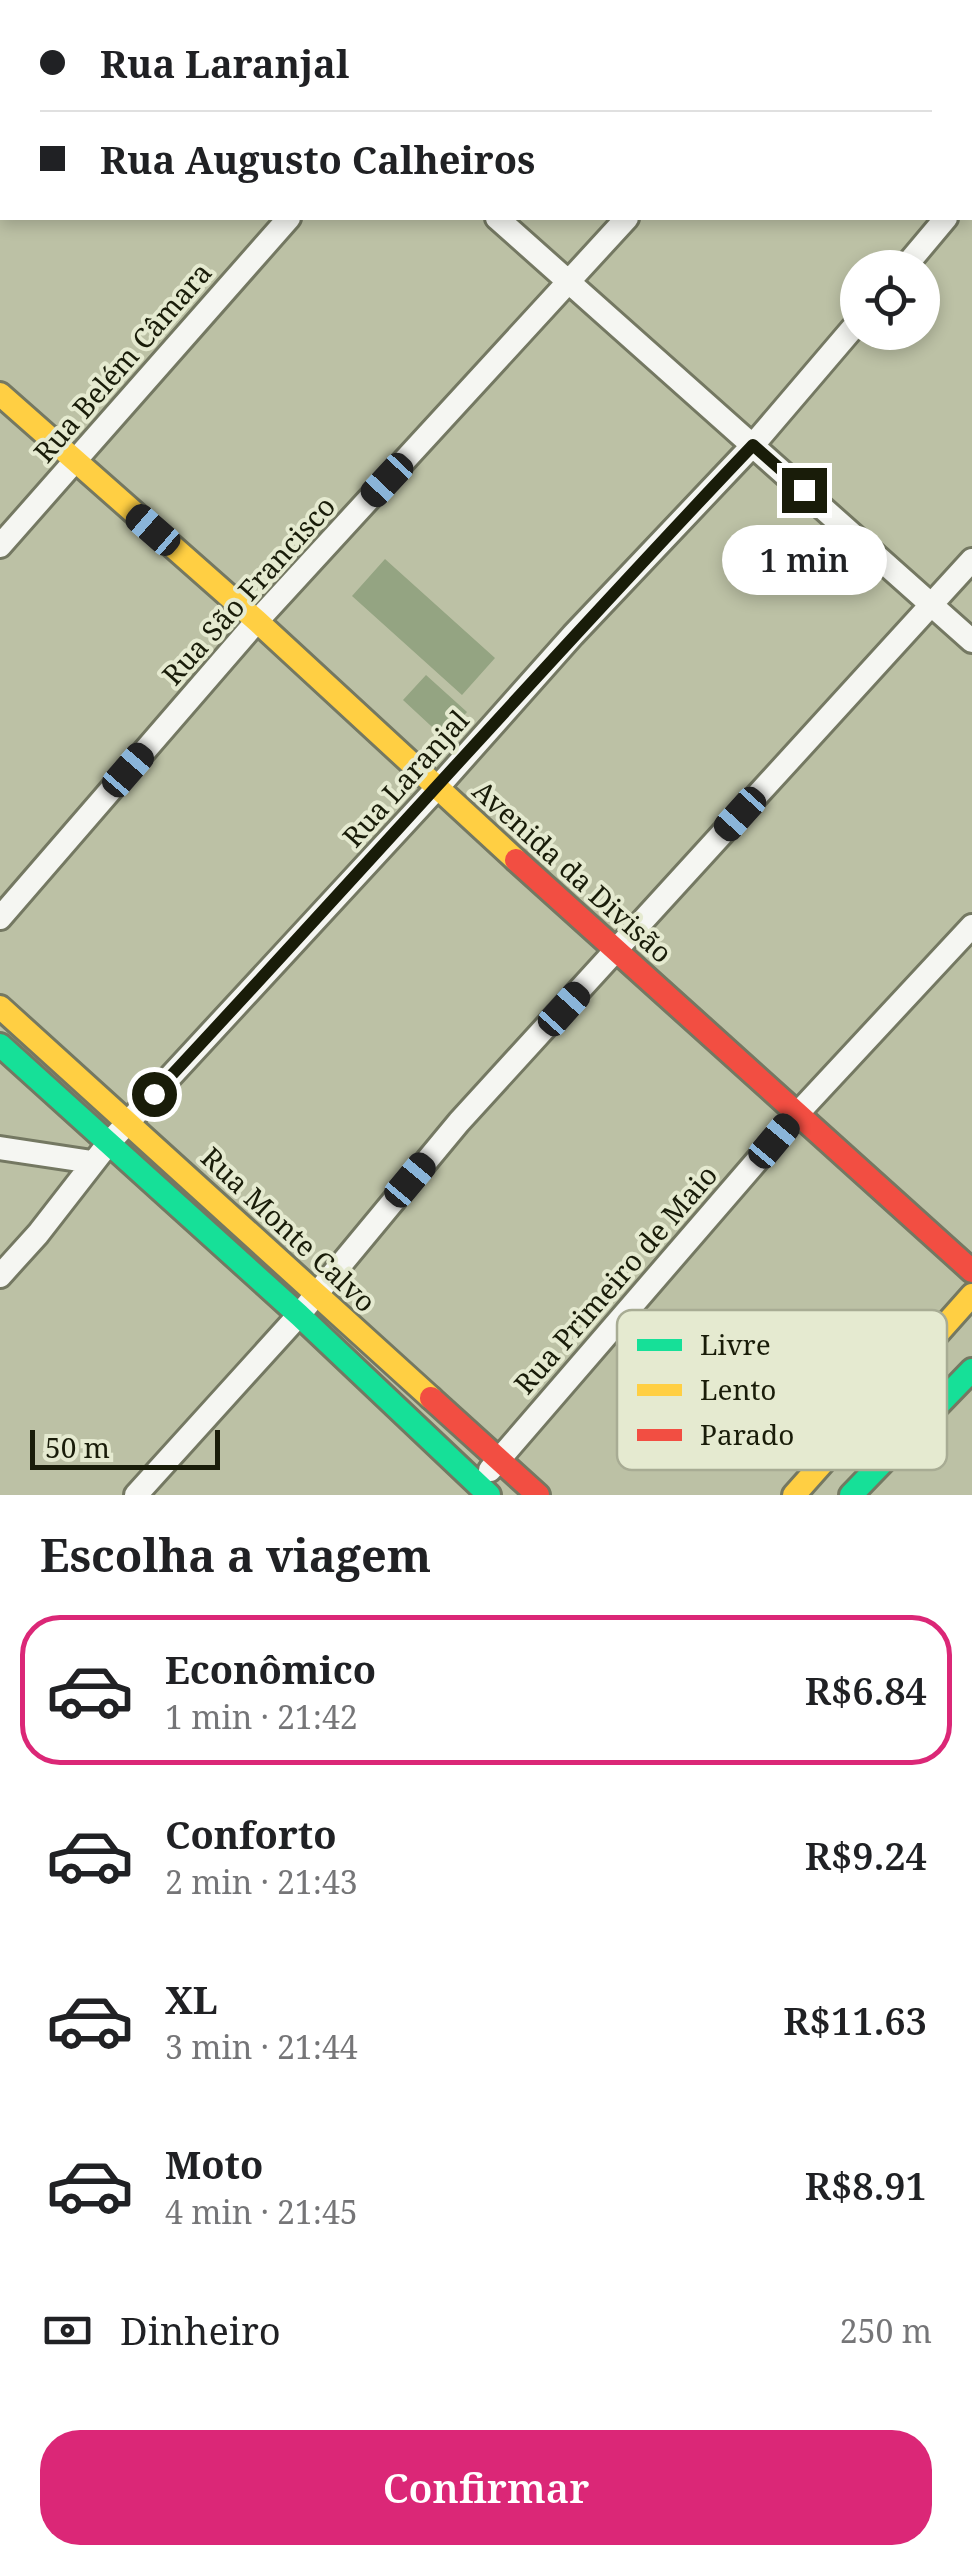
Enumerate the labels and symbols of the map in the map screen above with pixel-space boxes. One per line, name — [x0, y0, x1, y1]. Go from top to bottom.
street label: Rua Belém Câmara — [25, 254, 219, 470]
car — [356, 448, 418, 512]
route end — [782, 468, 827, 513]
street label: Rua São Francisco — [153, 487, 343, 693]
car — [121, 499, 185, 561]
callout: 1 min — [722, 525, 886, 595]
street label: Rua Laranjal — [333, 701, 477, 855]
car — [97, 738, 159, 802]
street label: Avenida da Divisão — [465, 771, 681, 971]
car — [709, 782, 771, 846]
car — [533, 977, 595, 1041]
route start — [132, 1072, 177, 1117]
car — [743, 1108, 805, 1174]
street label: Rua Monte Calvo — [193, 1138, 385, 1320]
car — [379, 1147, 441, 1213]
street label: Rua Primeiro de Maio — [505, 1156, 725, 1402]
legend — [617, 1310, 947, 1470]
text: Livre — [700, 1325, 771, 1363]
text: Lento — [700, 1370, 777, 1408]
text: Parado — [700, 1415, 794, 1453]
scale bar — [30, 1425, 220, 1470]

